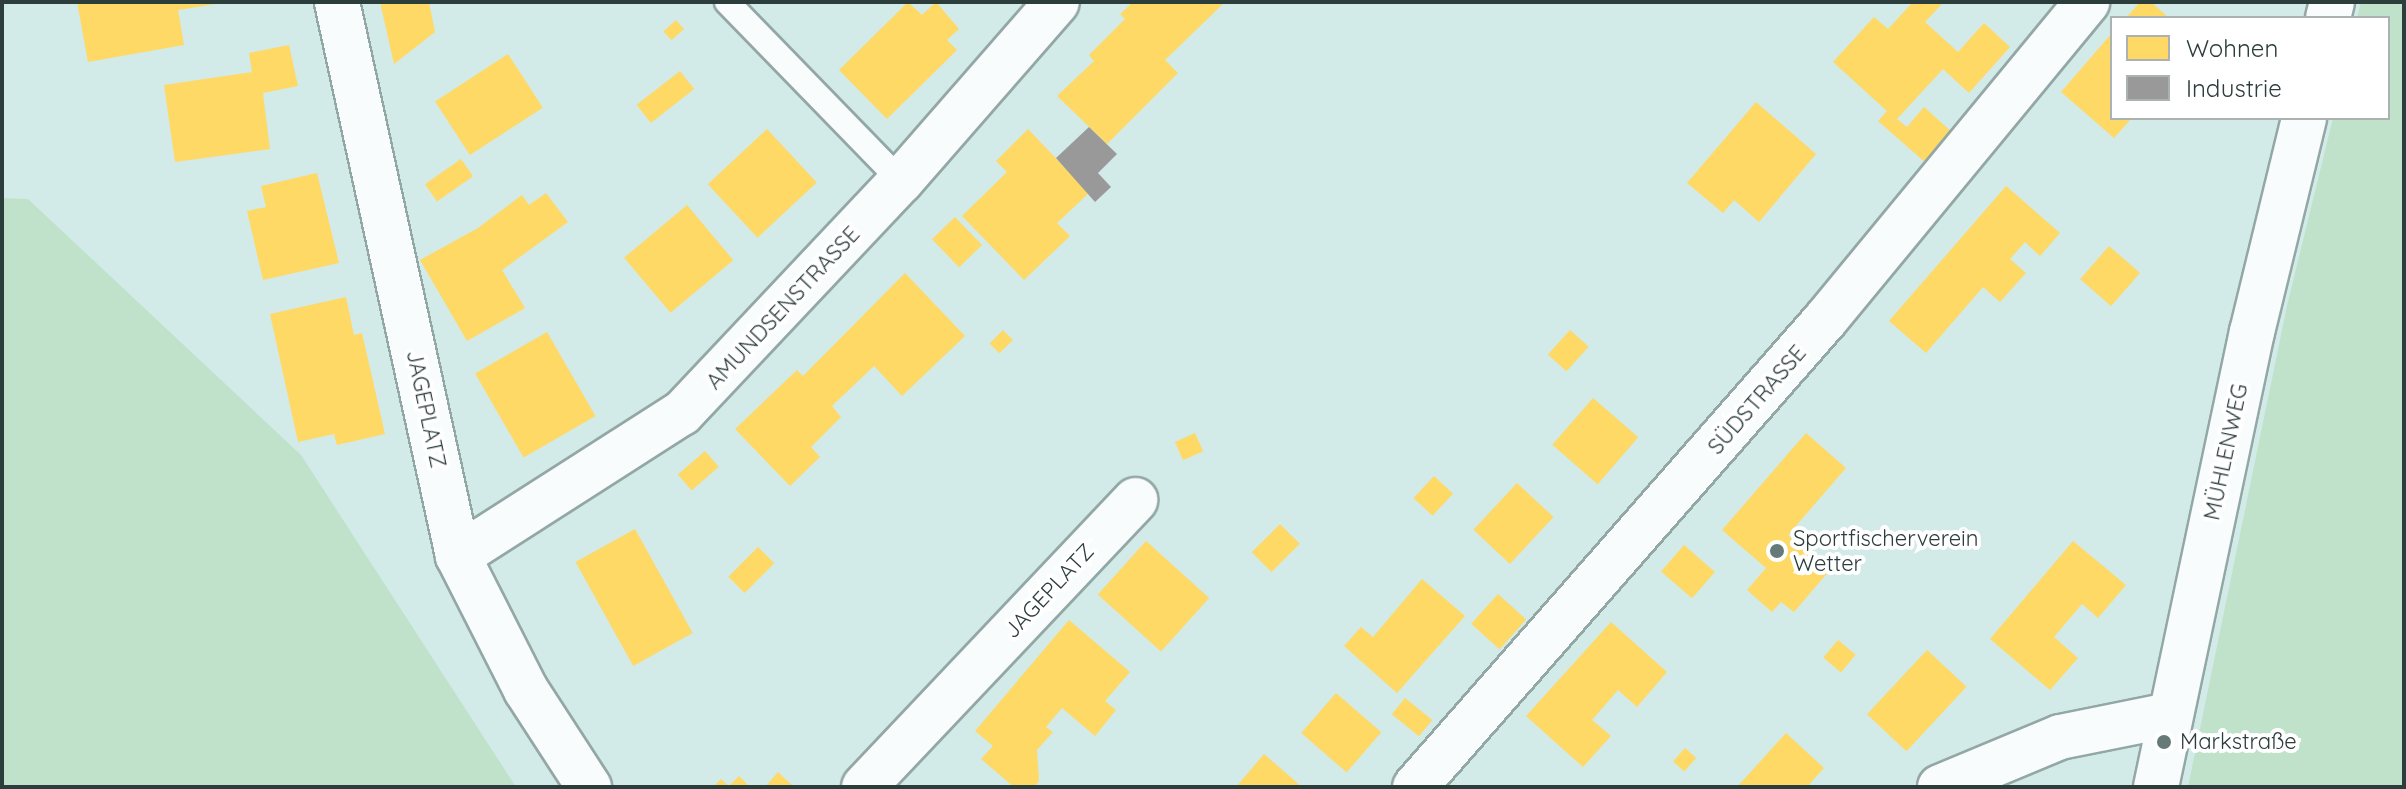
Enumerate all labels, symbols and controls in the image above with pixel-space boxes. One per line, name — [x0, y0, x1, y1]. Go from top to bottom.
legend — [2110, 16, 2390, 120]
text: Wohnen — [2186, 33, 2278, 63]
text: Industrie — [2186, 73, 2282, 103]
street label: AMUNDSENSTRASSE — [701, 221, 865, 395]
street label: SÜDSTRASSE — [1703, 340, 1811, 460]
street label: JAGEPLATZ — [401, 348, 451, 470]
street label: MÜHLENWEG — [2199, 381, 2253, 523]
place label: Sportfischerverein Wetter — [1793, 525, 1979, 576]
street label: JAGEPLATZ — [999, 538, 1099, 644]
marker: Sportfischerverein Wetter — [1768, 542, 1786, 560]
place label: Markstraße — [2180, 729, 2297, 755]
marker: Markstraße — [2155, 733, 2173, 751]

